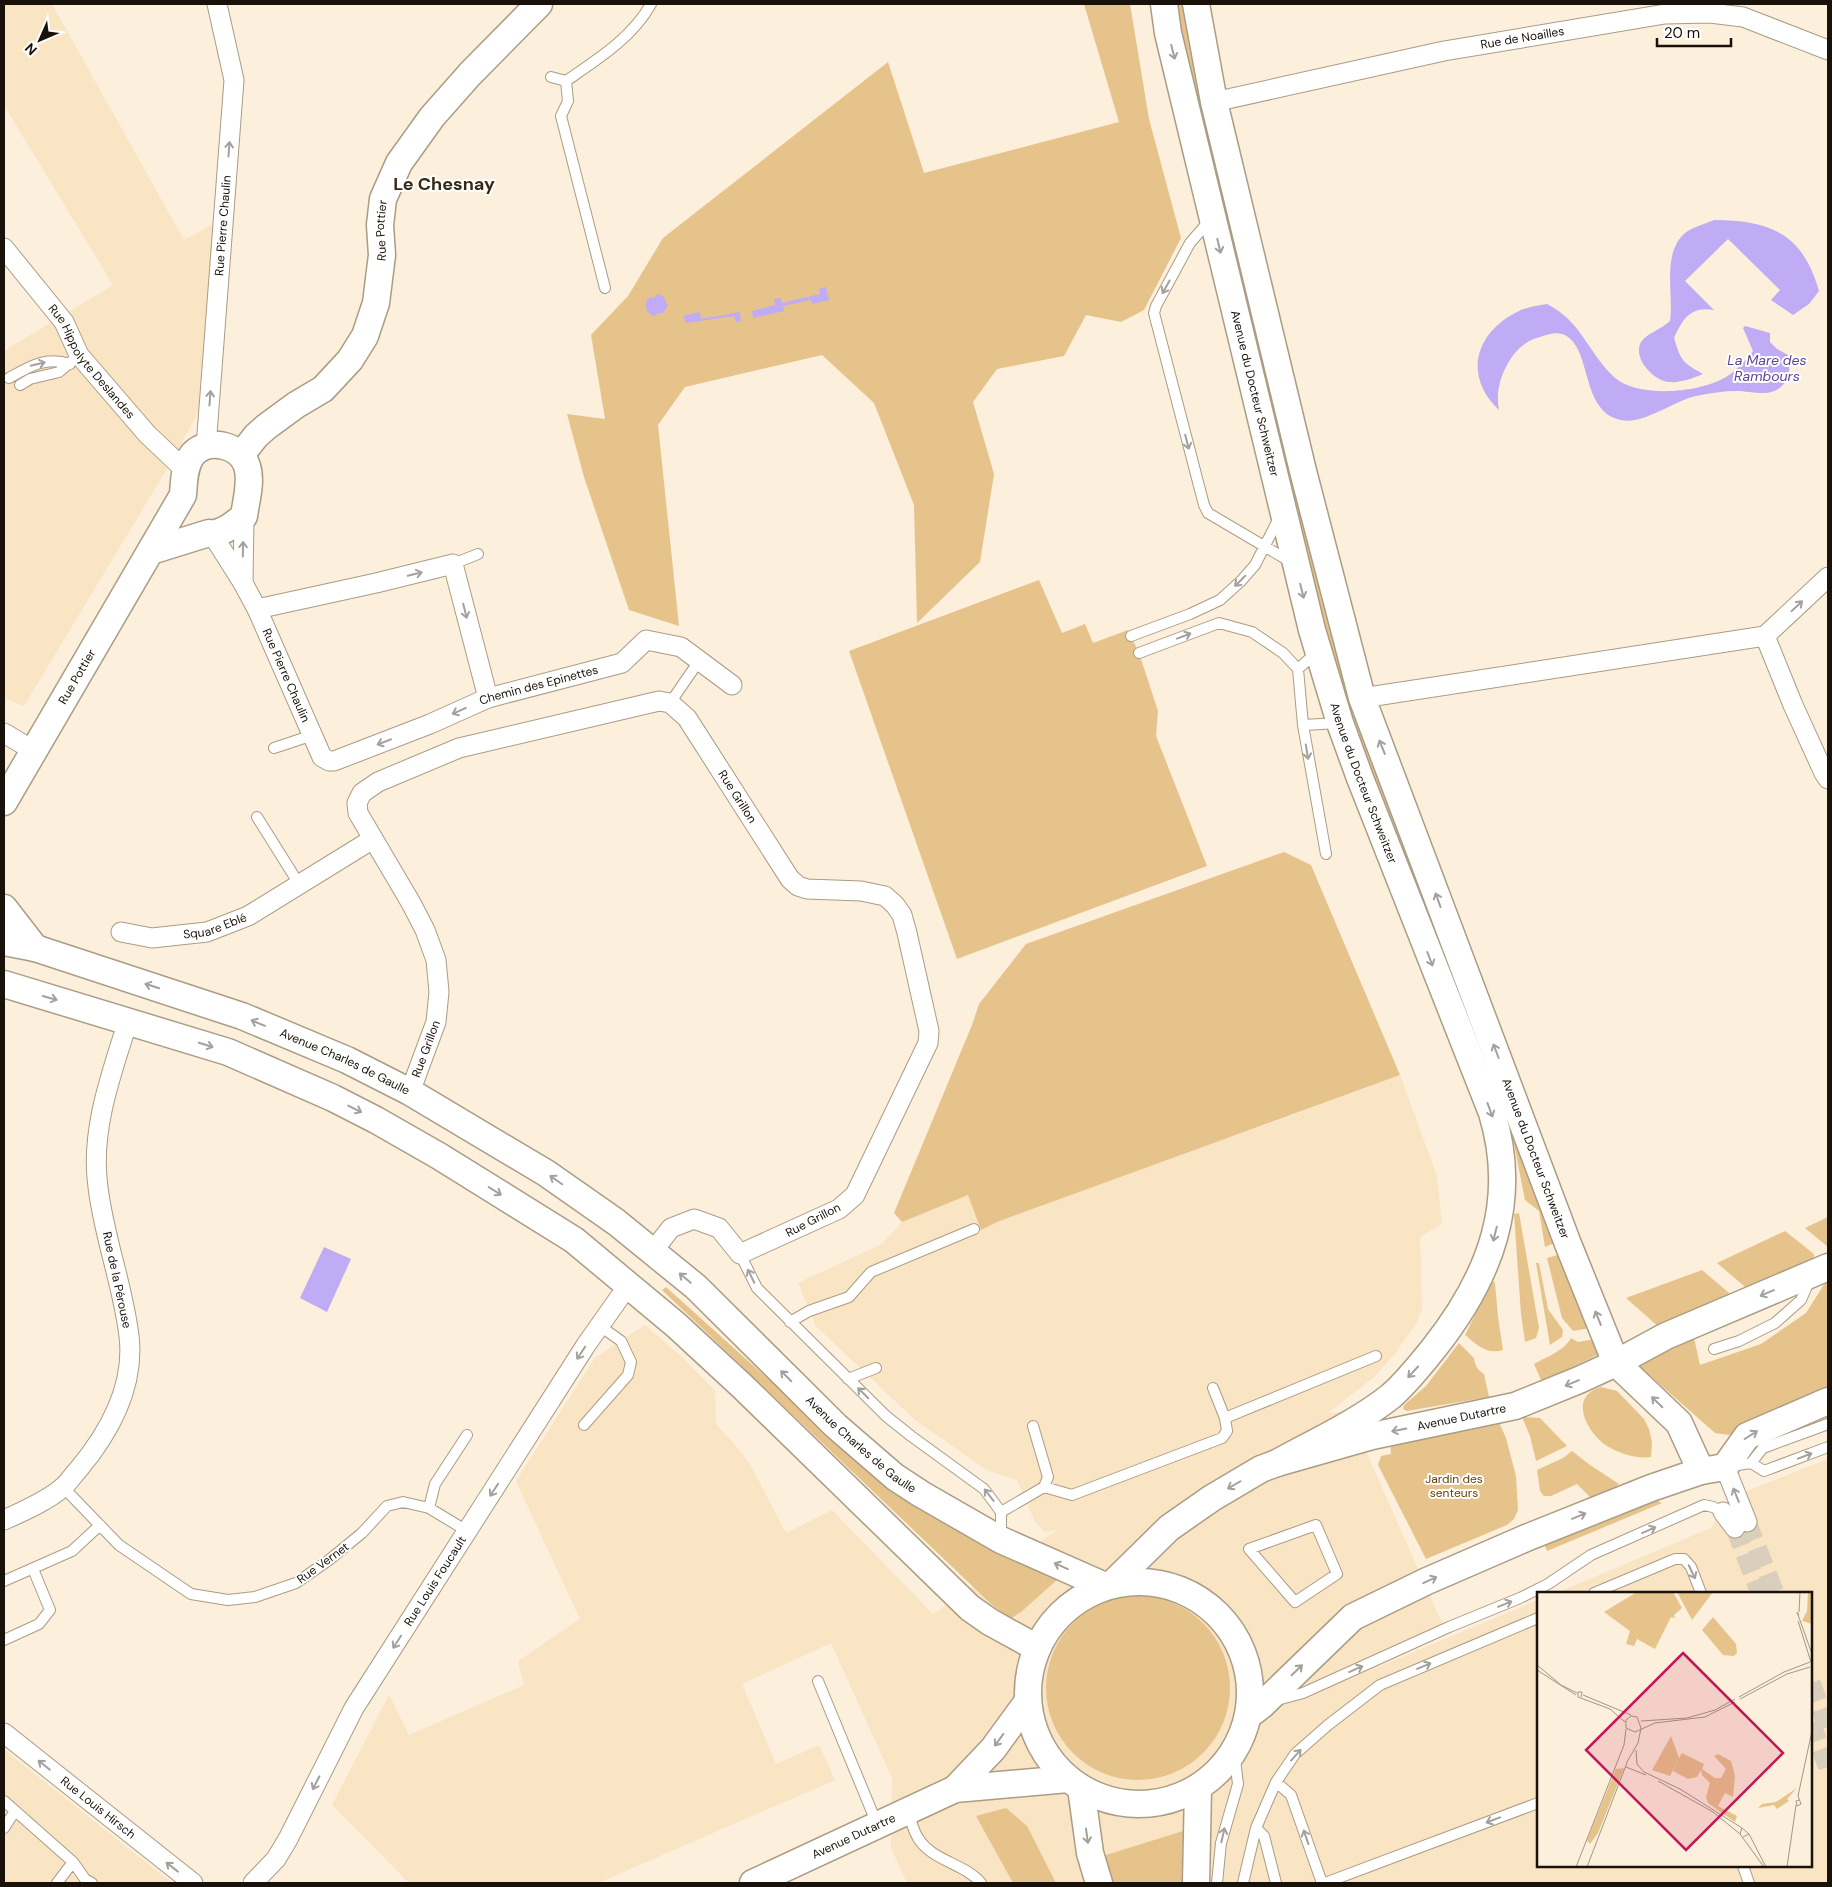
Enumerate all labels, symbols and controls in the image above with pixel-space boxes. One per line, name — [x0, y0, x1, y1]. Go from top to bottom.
north arrow — [15, 15, 65, 65]
scale bar — [1657, 15, 1731, 47]
street label: Rue de Noailles — [1479, 23, 1565, 53]
text: 20 m — [1664, 23, 1700, 43]
text: N — [21, 39, 41, 59]
one-way arrow — [1168, 43, 1178, 59]
one-way arrow — [225, 141, 234, 157]
district label: Le Chesnay — [393, 172, 495, 196]
street label: Rue Pierre Chaulin — [211, 175, 235, 277]
street label: Rue Pottier — [372, 199, 391, 262]
one-way arrow — [1215, 238, 1224, 254]
one-way arrow — [1161, 279, 1171, 293]
street label: Rue Hippolyte Deslandes — [45, 301, 139, 422]
street label: Avenue du Docteur Schweitzer — [1227, 309, 1283, 479]
water label: La Mare des Rambours — [1727, 351, 1807, 385]
one-way arrow — [30, 359, 46, 368]
one-way arrow — [205, 391, 214, 407]
one-way arrow — [1183, 434, 1193, 450]
one-way arrow — [238, 542, 248, 558]
one-way arrow — [406, 568, 422, 578]
one-way arrow — [1234, 575, 1246, 587]
one-way arrow — [1298, 583, 1307, 599]
one-way arrow — [1790, 600, 1803, 612]
one-way arrow — [461, 603, 471, 619]
street label: Rue Pierre Chaulin — [259, 626, 314, 725]
one-way arrow — [1176, 631, 1191, 640]
street label: Rue Pottier — [55, 646, 100, 707]
street label: Chemin des Epinettes — [477, 662, 600, 709]
street label: Avenue du Docteur Schweitzer — [1326, 701, 1401, 866]
one-way arrow — [452, 707, 467, 717]
one-way arrow — [377, 738, 393, 747]
one-way arrow — [1377, 740, 1386, 755]
one-way arrow — [1302, 744, 1312, 760]
street label: Rue Grillon — [714, 767, 760, 826]
one-way arrow — [1433, 892, 1442, 908]
street label: Square Eblé — [182, 909, 249, 943]
one-way arrow — [1426, 951, 1436, 966]
one-way arrow — [144, 980, 160, 990]
one-way arrow — [42, 994, 58, 1004]
one-way arrow — [251, 1017, 266, 1027]
street label: Rue Grillon — [408, 1018, 444, 1080]
street label: Avenue Charles de Gaulle — [277, 1025, 413, 1099]
one-way arrow — [198, 1041, 214, 1051]
one-way arrow — [1491, 1044, 1500, 1060]
street label: Avenue du Docteur Schweitzer — [1498, 1076, 1574, 1242]
one-way arrow — [1486, 1102, 1495, 1117]
one-way arrow — [347, 1105, 362, 1114]
one-way arrow — [549, 1175, 563, 1185]
one-way arrow — [488, 1187, 502, 1197]
street label: Rue Grillon — [783, 1199, 843, 1241]
one-way arrow — [1490, 1225, 1499, 1241]
street label: Rue de la Pérouse — [99, 1230, 135, 1330]
one-way arrow — [746, 1269, 755, 1284]
one-way arrow — [679, 1273, 692, 1284]
one-way arrow — [1760, 1288, 1775, 1298]
one-way arrow — [1593, 1310, 1602, 1326]
one-way arrow — [576, 1346, 586, 1360]
one-way arrow — [1407, 1366, 1419, 1379]
one-way arrow — [779, 1370, 792, 1382]
one-way arrow — [1565, 1379, 1580, 1389]
one-way arrow — [857, 1388, 869, 1400]
street label: Avenue Charles de Gaulle — [802, 1392, 919, 1497]
one-way arrow — [1651, 1396, 1663, 1408]
street label: Avenue Dutartre — [1416, 1400, 1508, 1434]
one-way arrow — [1391, 1426, 1407, 1435]
one-way arrow — [1744, 1430, 1758, 1440]
one-way arrow — [1797, 1451, 1813, 1460]
park label: Jardin des senteurs — [1425, 1471, 1483, 1501]
one-way arrow — [1227, 1481, 1242, 1491]
one-way arrow — [488, 1483, 499, 1497]
one-way arrow — [1731, 1487, 1740, 1502]
one-way arrow — [983, 1489, 994, 1502]
one-way arrow — [1571, 1511, 1586, 1520]
one-way arrow — [1641, 1525, 1656, 1535]
street label: Rue Louis Foucault — [400, 1533, 470, 1629]
street label: Rue Vernet — [294, 1539, 352, 1587]
one-way arrow — [1054, 1561, 1069, 1571]
one-way arrow — [1687, 1564, 1697, 1579]
one-way arrow — [1422, 1574, 1437, 1584]
inset map — [1537, 1592, 1812, 1867]
one-way arrow — [1497, 1599, 1512, 1608]
one-way arrow — [391, 1634, 401, 1648]
one-way arrow — [1416, 1661, 1431, 1671]
one-way arrow — [1348, 1663, 1363, 1673]
one-way arrow — [1291, 1665, 1303, 1677]
one-way arrow — [994, 1733, 1004, 1747]
one-way arrow — [1290, 1748, 1302, 1761]
one-way arrow — [38, 1759, 51, 1770]
street label: Rue Louis Hirsch — [57, 1773, 139, 1842]
one-way arrow — [311, 1775, 321, 1790]
street label: Avenue Dutartre — [809, 1810, 898, 1863]
one-way arrow — [1485, 1817, 1500, 1826]
one-way arrow — [1219, 1827, 1228, 1843]
one-way arrow — [1083, 1828, 1093, 1844]
one-way arrow — [1301, 1830, 1310, 1846]
one-way arrow — [166, 1861, 179, 1872]

